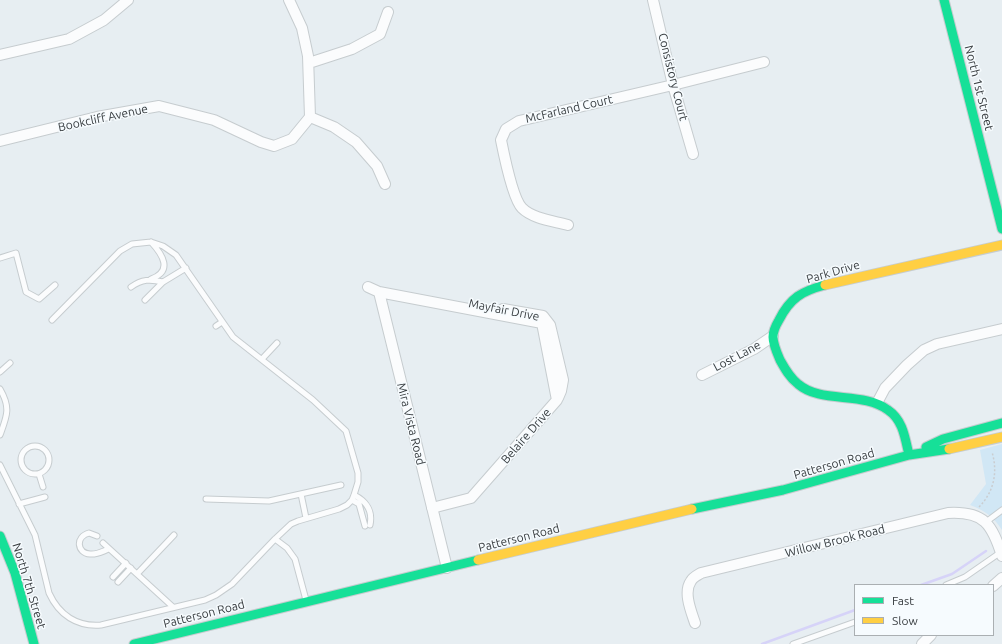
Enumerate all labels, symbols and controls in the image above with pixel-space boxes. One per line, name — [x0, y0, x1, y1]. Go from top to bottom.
street label: Consistory Court — [655, 32, 691, 122]
street label: North 1st Street — [961, 44, 997, 132]
street label: McFarland Court — [524, 92, 614, 126]
street label: Bookcliff Avenue — [57, 101, 149, 135]
street label: Park Drive — [805, 258, 861, 286]
street label: Mayfair Drive — [467, 296, 541, 324]
street label: Lost Lane — [711, 338, 763, 374]
street label: Mira Vista Road — [394, 381, 428, 467]
street label: Belaire Drive — [498, 405, 554, 467]
street label: Patterson Road — [792, 446, 876, 482]
street label: Patterson Road — [477, 521, 561, 555]
street label: Willow Brook Road — [784, 522, 886, 560]
street label: North 7th Street — [9, 541, 49, 631]
legend — [854, 584, 994, 636]
text: Fast — [892, 594, 914, 607]
street label: Patterson Road — [162, 597, 246, 631]
text: Slow — [892, 614, 918, 627]

